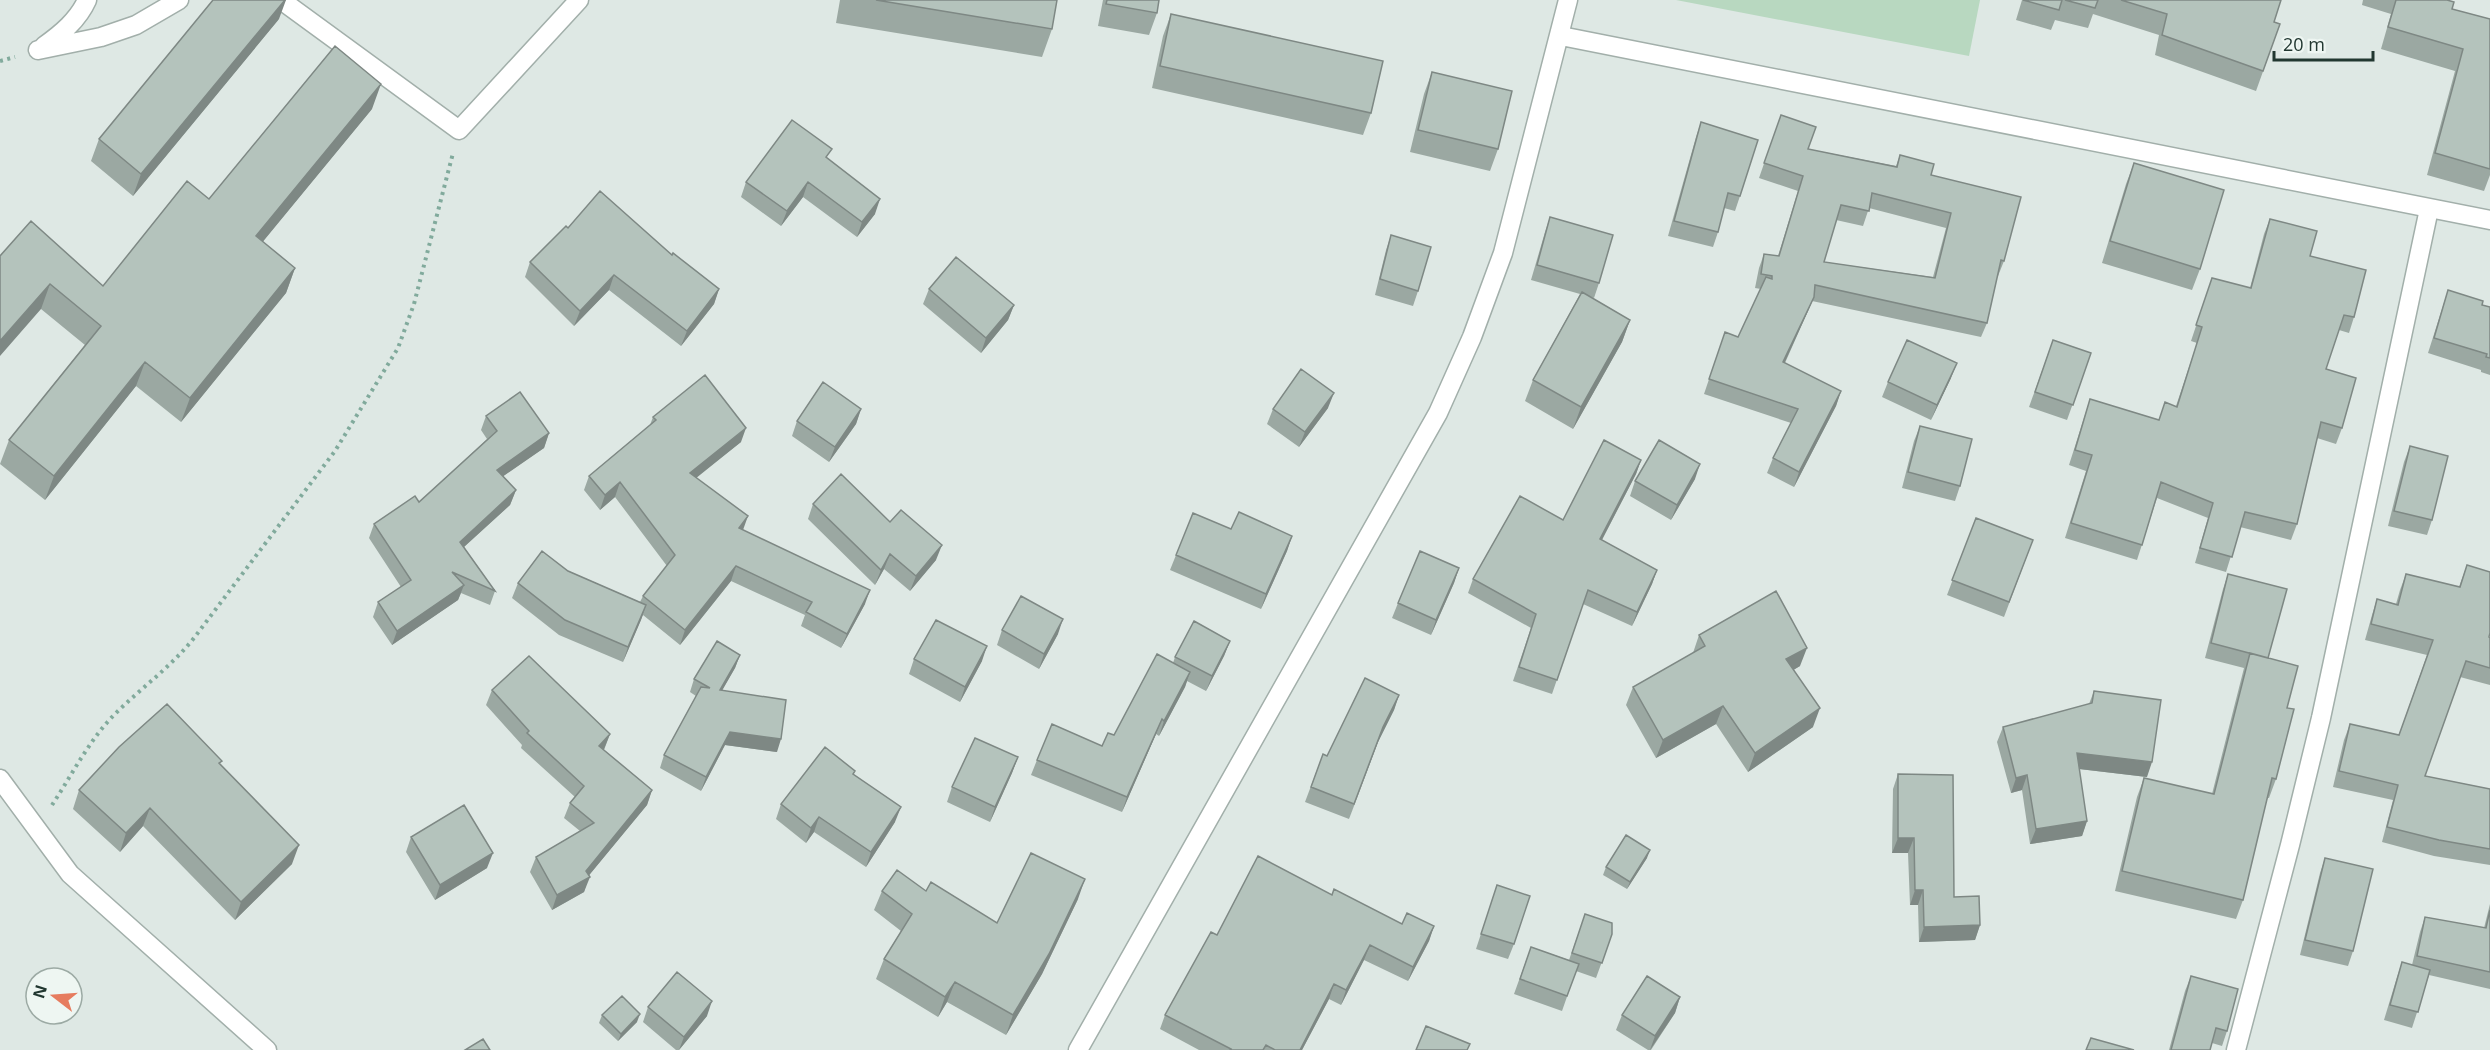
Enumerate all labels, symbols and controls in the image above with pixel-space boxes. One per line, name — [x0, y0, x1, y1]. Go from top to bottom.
scale bar — [2274, 24, 2373, 62]
text: 20 m — [2283, 32, 2325, 56]
north arrow — [24, 966, 84, 1026]
text: N — [27, 982, 52, 1001]

